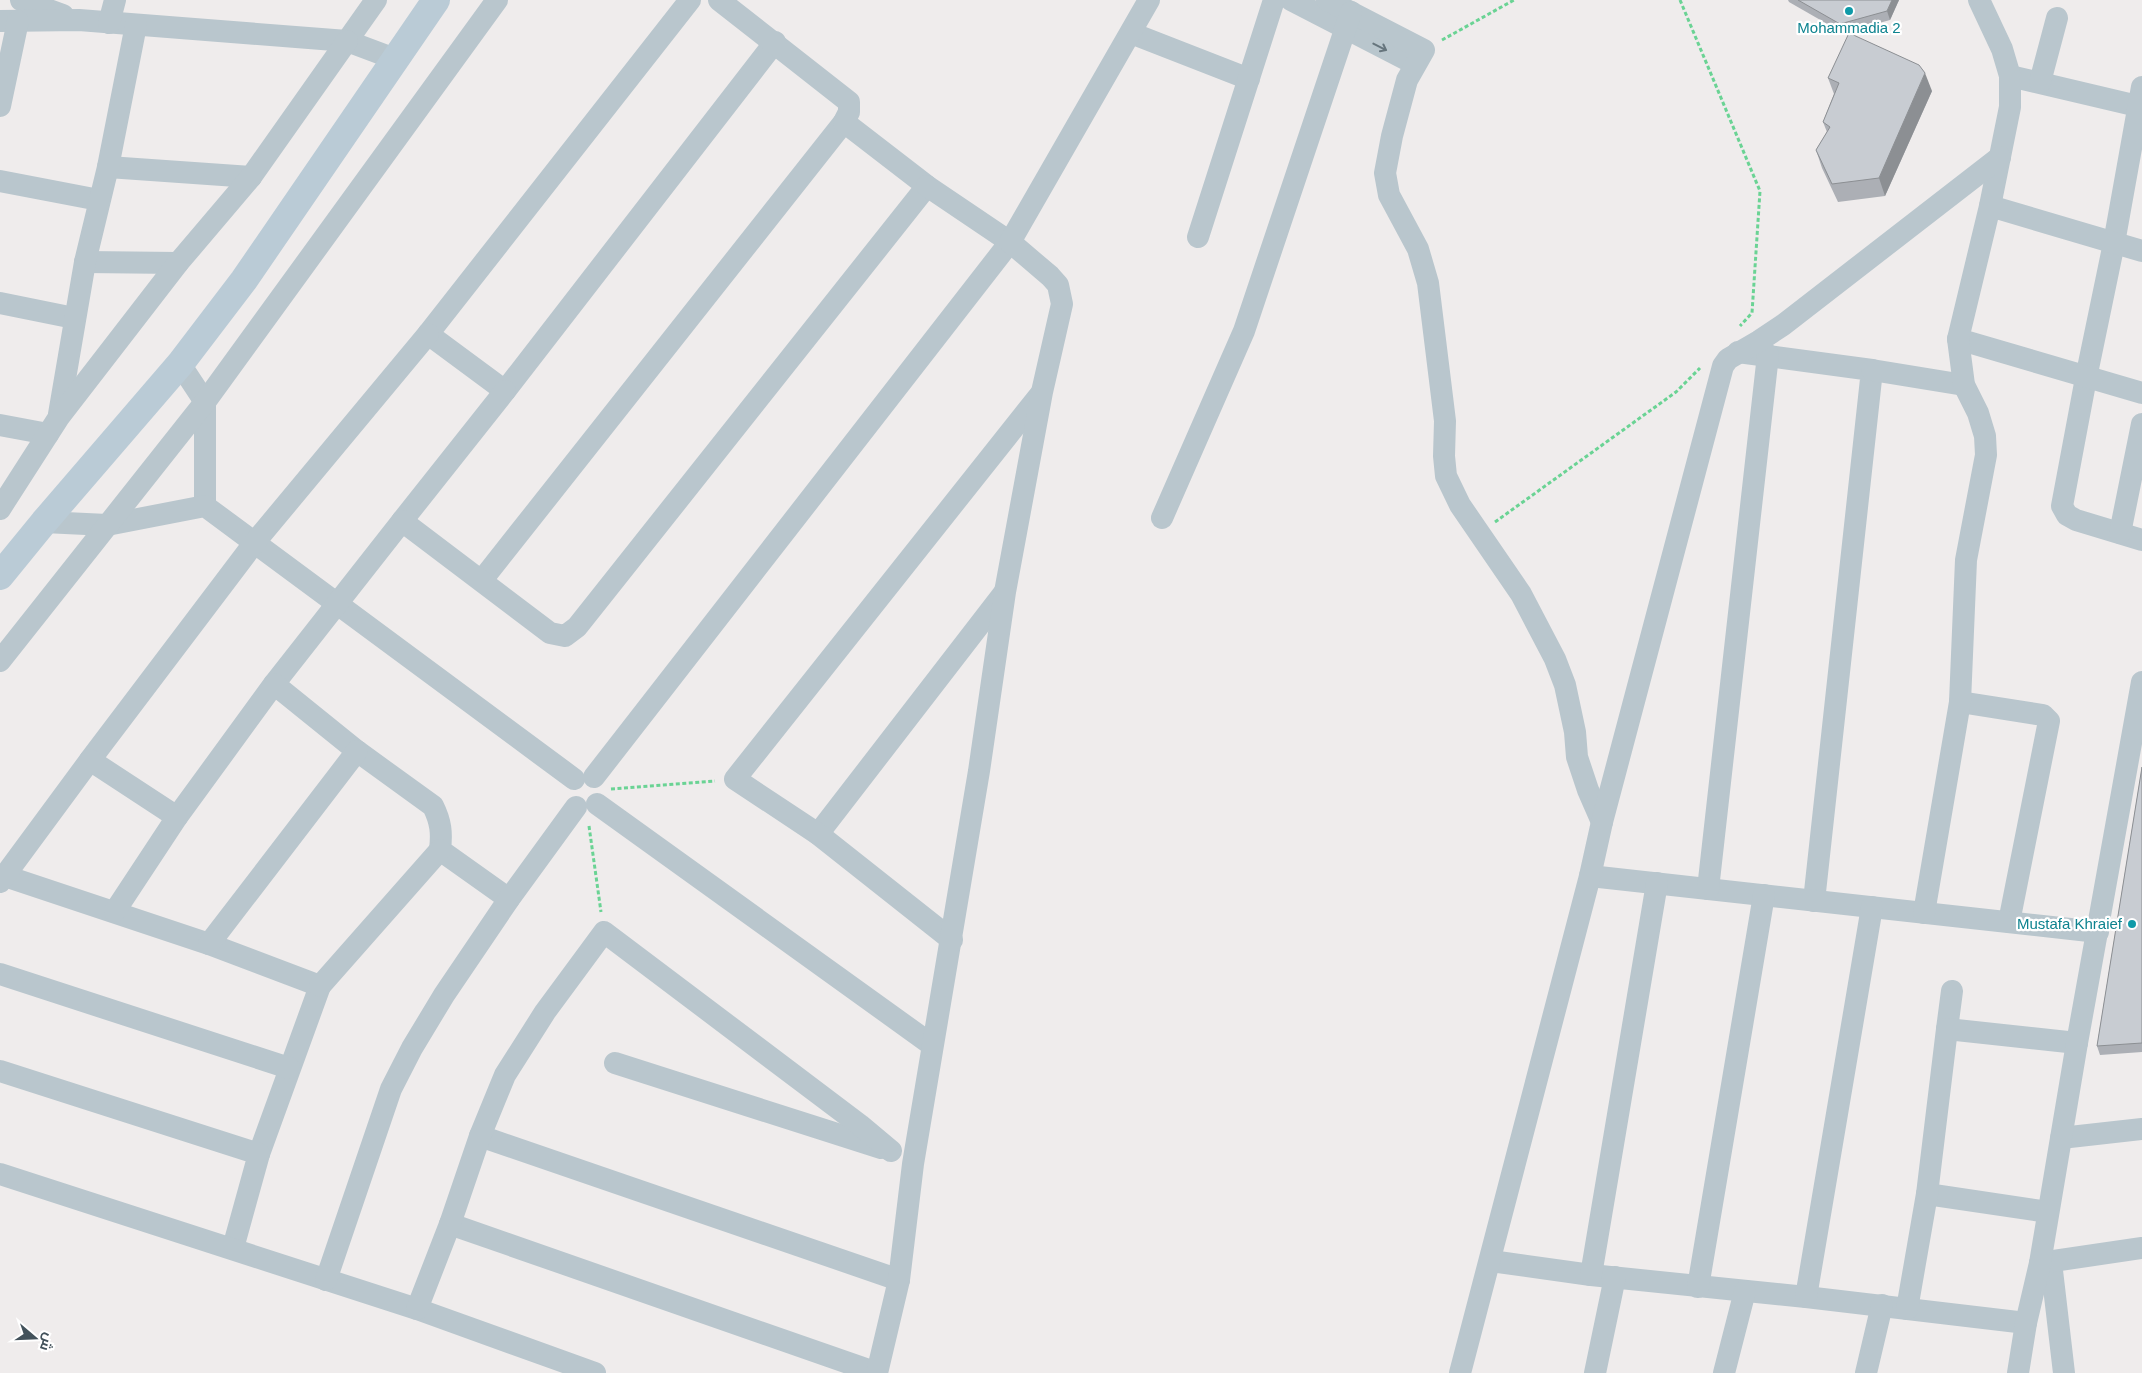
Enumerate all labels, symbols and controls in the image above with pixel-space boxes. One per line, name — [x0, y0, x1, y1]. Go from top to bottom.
marker: Mohammadia 2 — [1843, 5, 1855, 17]
place label: Mohammadia 2 — [1797, 19, 1901, 36]
one-way arrow — [1373, 42, 1388, 52]
place label: Mustafa Khraief — [2017, 915, 2123, 932]
marker: Mustafa Khraief — [2126, 918, 2138, 930]
north arrow — [10, 1313, 60, 1363]
text: ش — [36, 1331, 58, 1353]

